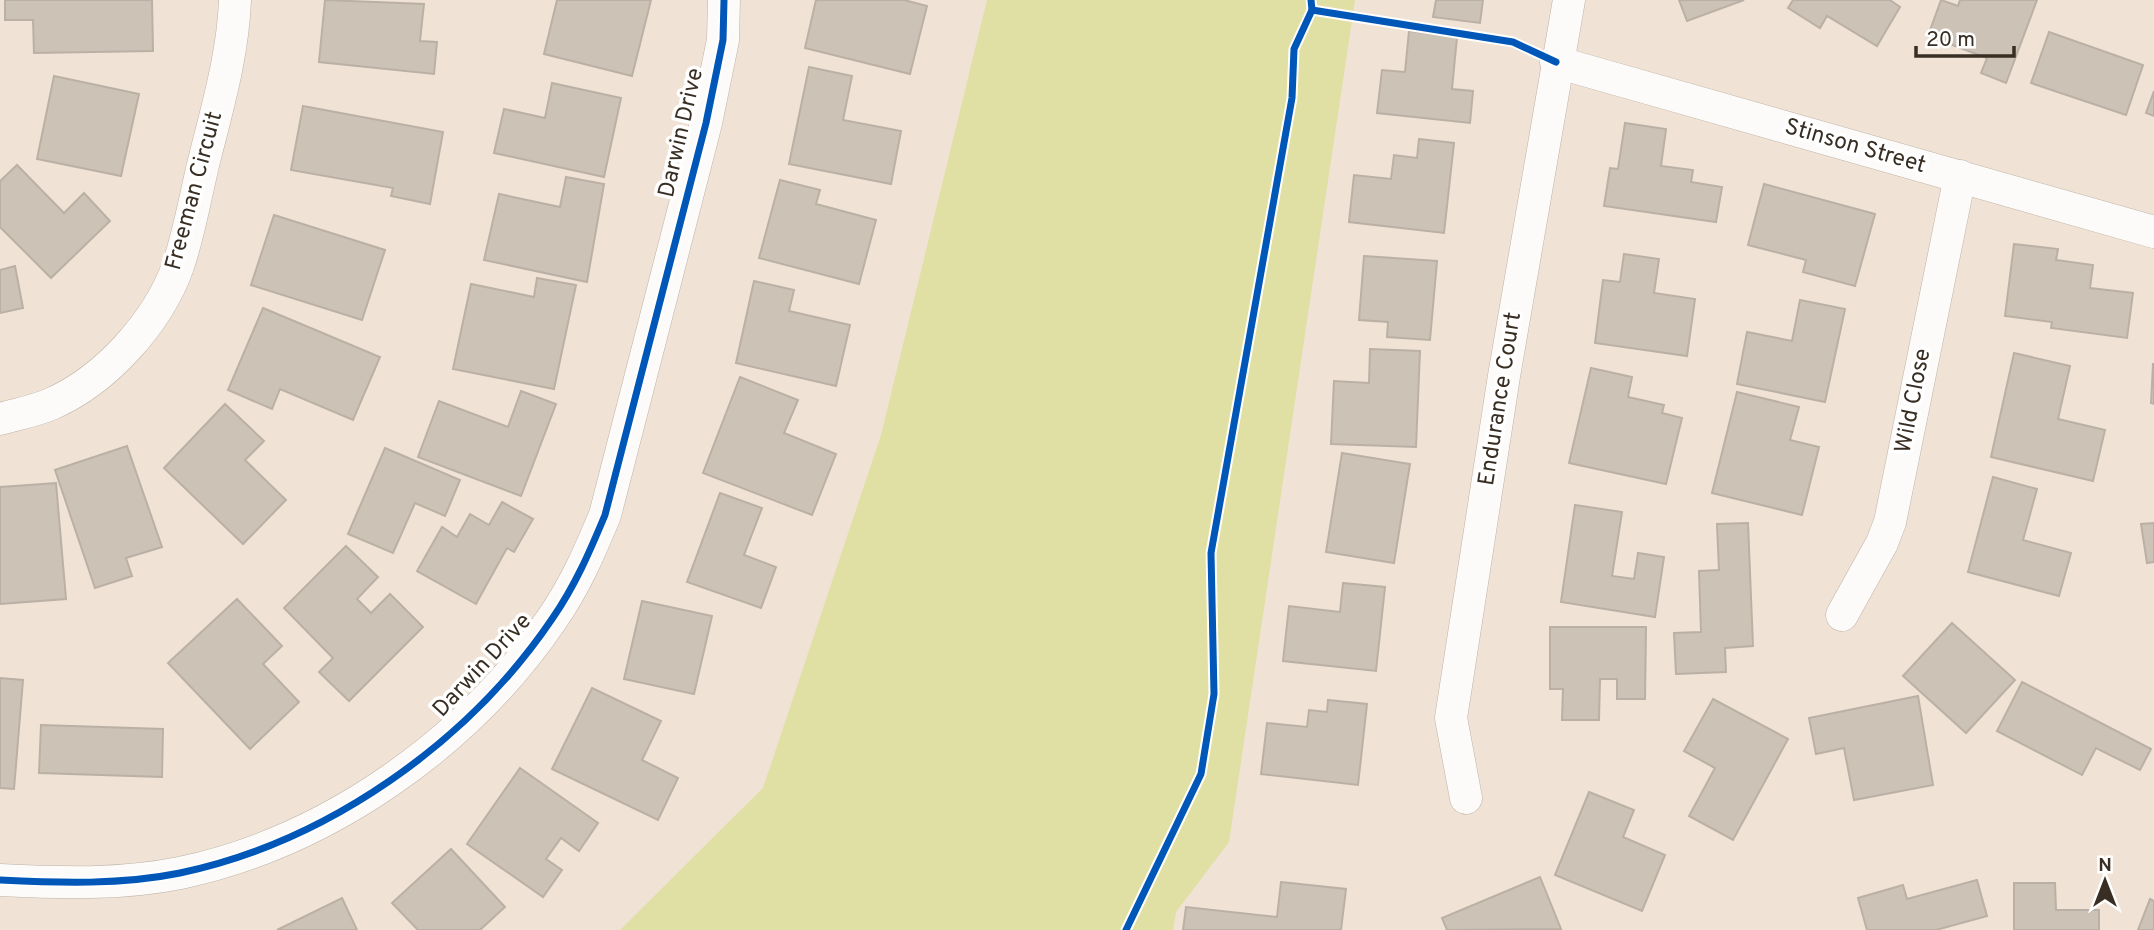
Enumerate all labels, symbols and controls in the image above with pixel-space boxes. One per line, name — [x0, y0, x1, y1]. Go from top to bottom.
scale bar — [1916, 14, 2014, 58]
text: 20 m — [1926, 27, 1975, 54]
street label: Darwin Drive — [653, 66, 711, 200]
street label: Freeman Circuit — [160, 108, 230, 274]
street label: Stinson Street — [1781, 113, 1929, 181]
street label: Endurance Court — [1473, 310, 1529, 488]
street label: Wild Close — [1890, 346, 1938, 456]
street label: Darwin Drive — [427, 608, 539, 724]
north arrow — [2070, 846, 2140, 916]
text: N — [2098, 854, 2112, 878]

